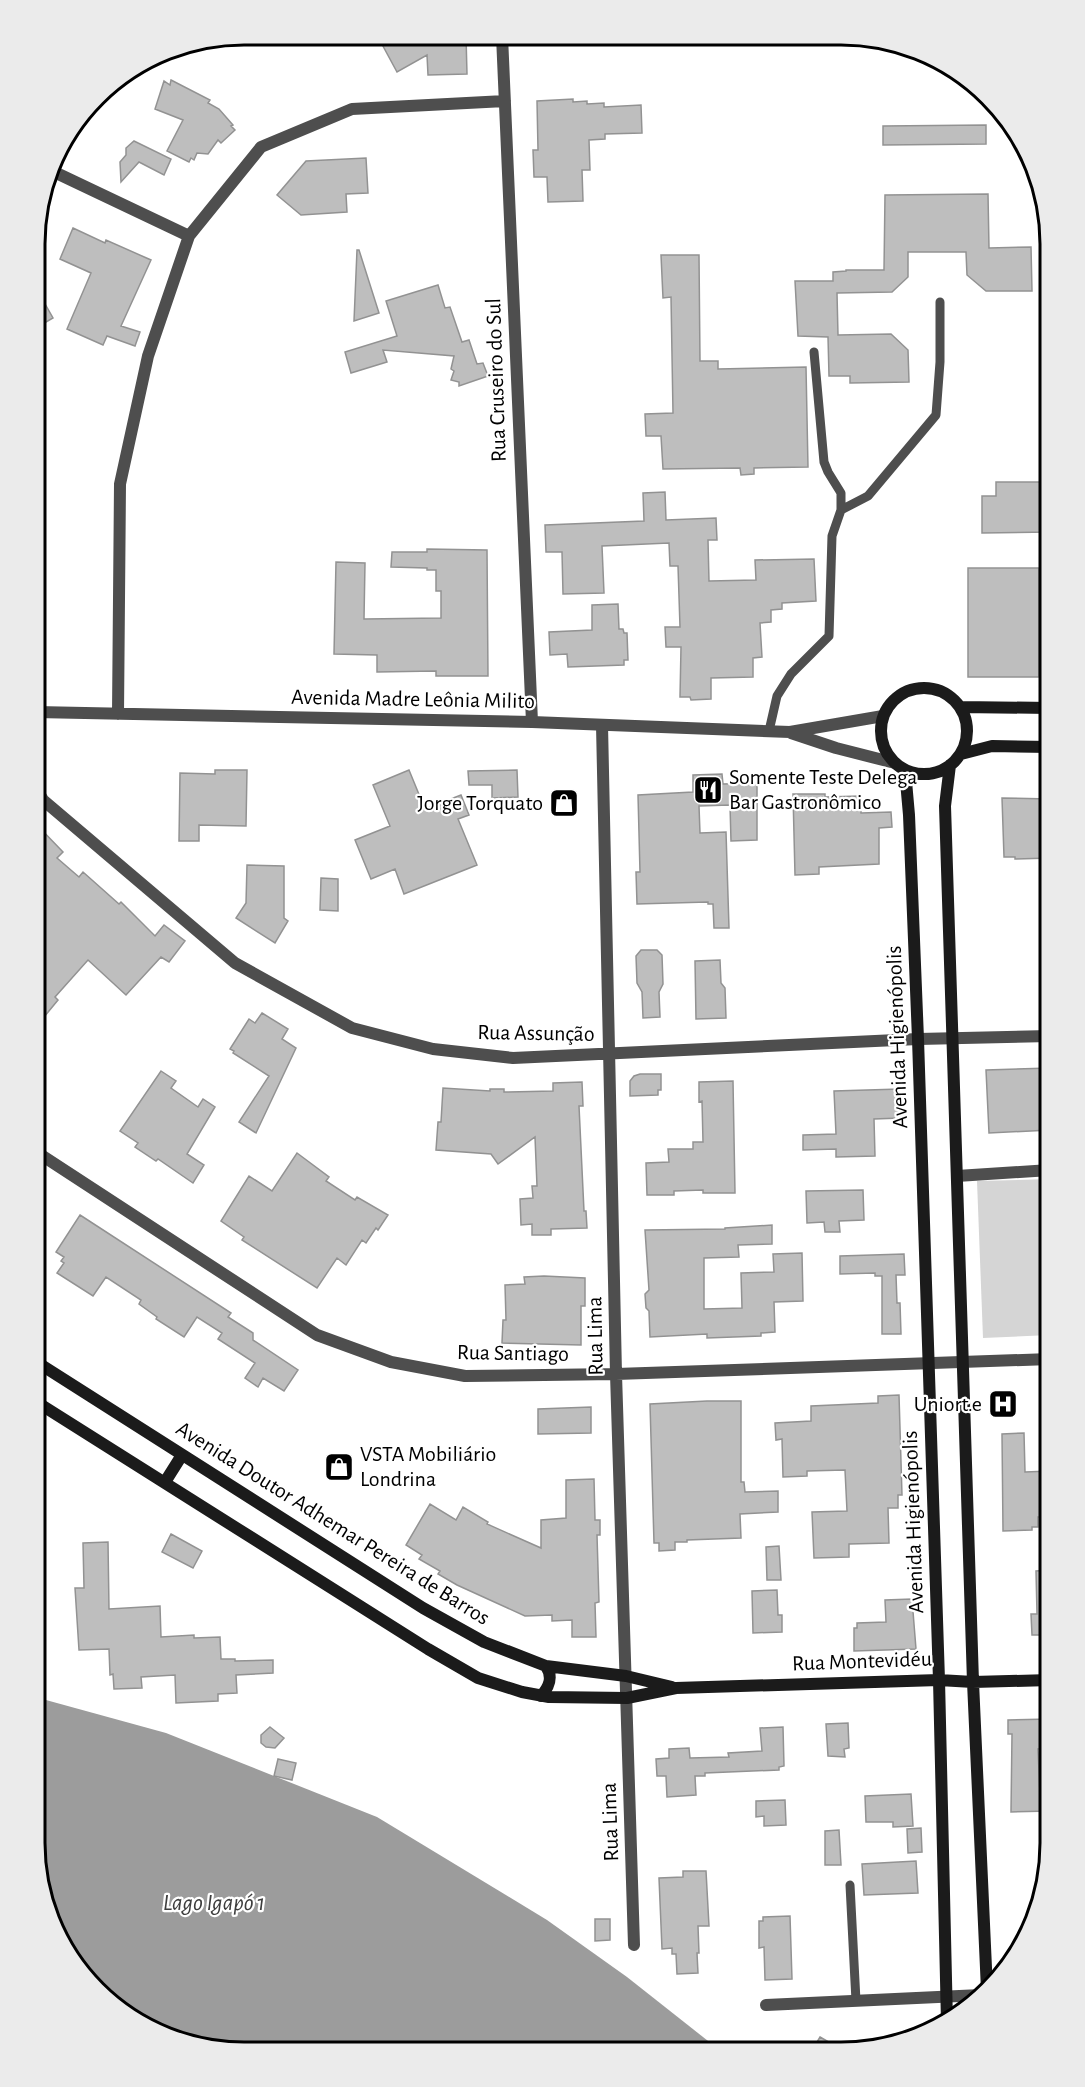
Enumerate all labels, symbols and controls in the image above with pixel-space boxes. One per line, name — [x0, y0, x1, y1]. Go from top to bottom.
street label: Rua Cruseiro do Sul — [482, 298, 510, 462]
street label: Avenida Madre Leônia Milito — [291, 686, 535, 712]
place label: Somente Teste Delega Bar Gastronômico — [729, 766, 918, 813]
restaurant icon: Somente Teste Delega Bar Gastronômico — [692, 774, 724, 806]
shop icon: Jorge Torquato — [548, 787, 580, 819]
place label: Jorge Torquato — [417, 792, 543, 814]
street label: Avenida Higienópolis — [883, 945, 911, 1129]
street label: Rua Assunção — [477, 1021, 595, 1045]
street label: Rua Lima — [583, 1296, 607, 1376]
street label: Rua Santiago — [457, 1341, 569, 1365]
hospital icon: Uniort.e — [987, 1388, 1019, 1420]
place label: Uniort.e — [914, 1393, 982, 1415]
street label: Avenida Doutor Adhemar Pereira de Barros — [172, 1417, 494, 1629]
street label: Avenida Higienópolis — [899, 1430, 927, 1614]
place label: VSTA Mobiliário Londrina — [360, 1443, 496, 1490]
shop icon: VSTA Mobiliário Londrina — [323, 1451, 355, 1483]
street label: Rua Montevidéu — [792, 1648, 932, 1674]
street label: Rua Lima — [598, 1782, 622, 1862]
water label: Lago Igapó 1 — [163, 1891, 265, 1915]

